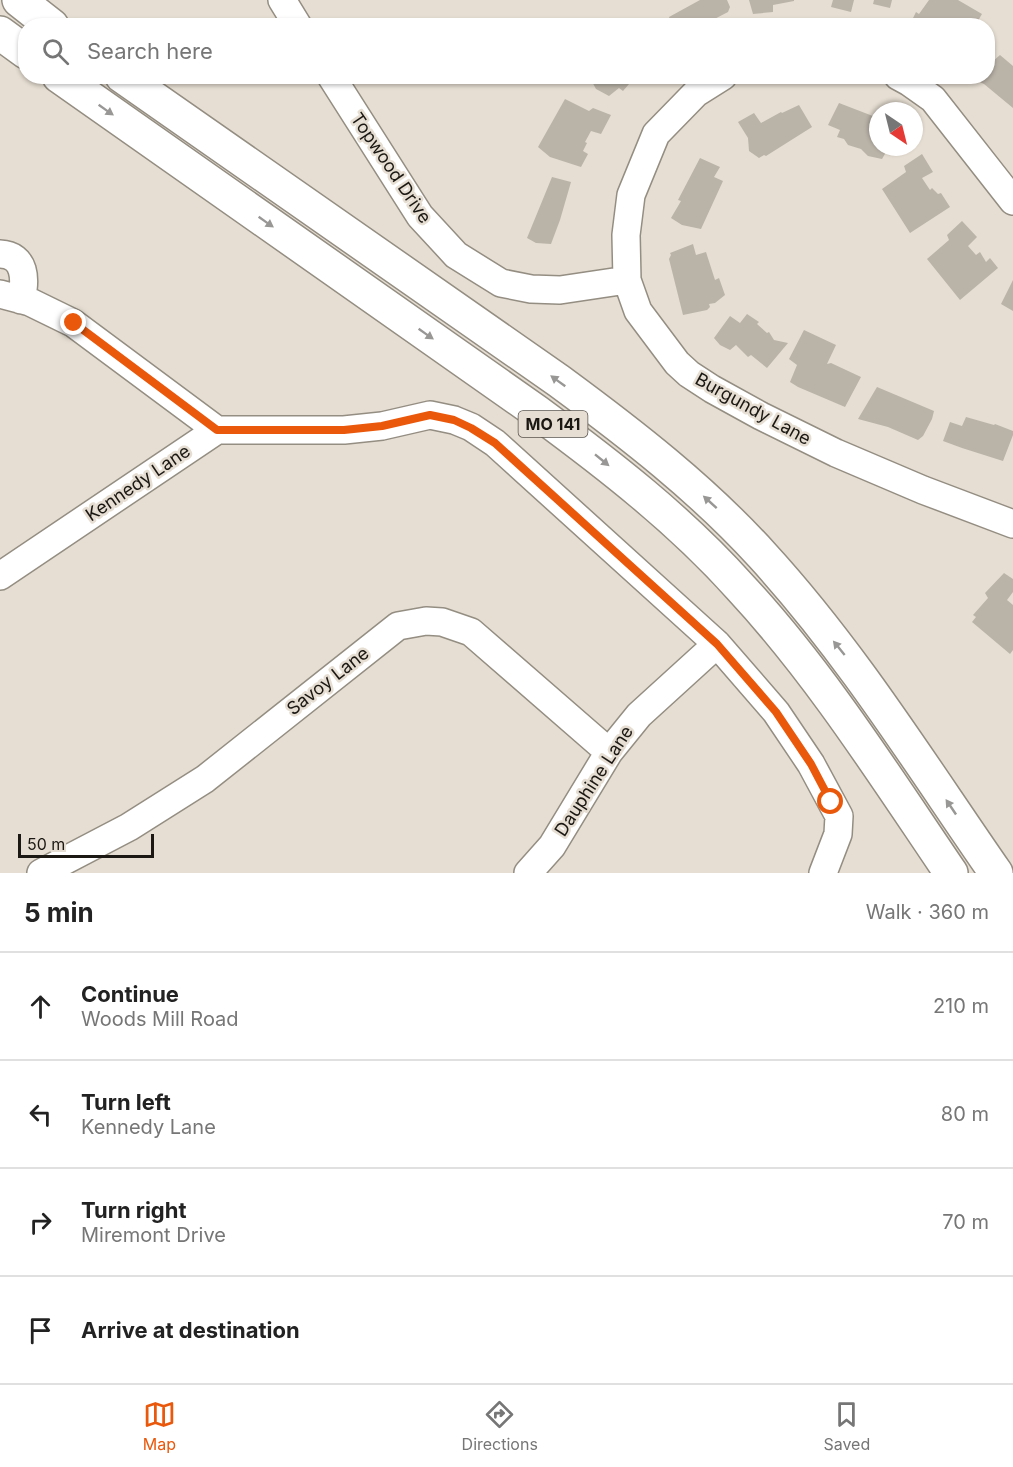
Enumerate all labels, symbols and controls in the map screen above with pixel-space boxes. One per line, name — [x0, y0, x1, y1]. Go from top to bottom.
search box — [18, 18, 995, 84]
icon: search — [39, 35, 72, 68]
text: Search here — [87, 38, 213, 64]
north arrow — [869, 102, 923, 156]
one-way arrow — [99, 104, 114, 116]
street label: Topwood Drive — [347, 109, 436, 227]
one-way arrow — [258, 216, 274, 228]
route end — [60, 309, 86, 335]
one-way arrow — [418, 328, 434, 339]
street label: Burgundy Lane — [692, 368, 815, 449]
one-way arrow — [550, 375, 566, 387]
road number: MO 141 — [518, 411, 588, 437]
street label: Kennedy Lane — [82, 440, 194, 525]
one-way arrow — [594, 453, 609, 465]
one-way arrow — [703, 496, 717, 510]
one-way arrow — [833, 640, 846, 656]
street label: Savoy Lane — [283, 642, 373, 719]
street label: Dauphine Lane — [550, 722, 637, 840]
route start — [817, 788, 843, 814]
one-way arrow — [946, 799, 957, 816]
scale bar — [18, 831, 154, 858]
text: 50 m — [27, 834, 65, 854]
text: 5 min — [24, 897, 94, 928]
text: Walk · 360 m — [866, 900, 989, 924]
text: Continue — [81, 981, 179, 1007]
icon: ahead — [24, 990, 57, 1023]
text: 210 m — [933, 994, 989, 1018]
text: Woods Mill Road — [81, 1007, 239, 1031]
text: Turn left — [81, 1089, 171, 1115]
icon: left — [24, 1098, 57, 1131]
text: 80 m — [941, 1102, 989, 1126]
text: Kennedy Lane — [81, 1115, 216, 1139]
text: Turn right — [81, 1197, 187, 1223]
icon: right — [24, 1206, 57, 1239]
text: 70 m — [942, 1210, 989, 1234]
text: Miremont Drive — [81, 1223, 226, 1247]
icon: arrive — [24, 1314, 57, 1347]
text: Arrive at destination — [81, 1317, 300, 1343]
tab: Map — [143, 1398, 176, 1454]
tab: Directions — [462, 1398, 538, 1454]
tab: Saved — [823, 1398, 870, 1454]

